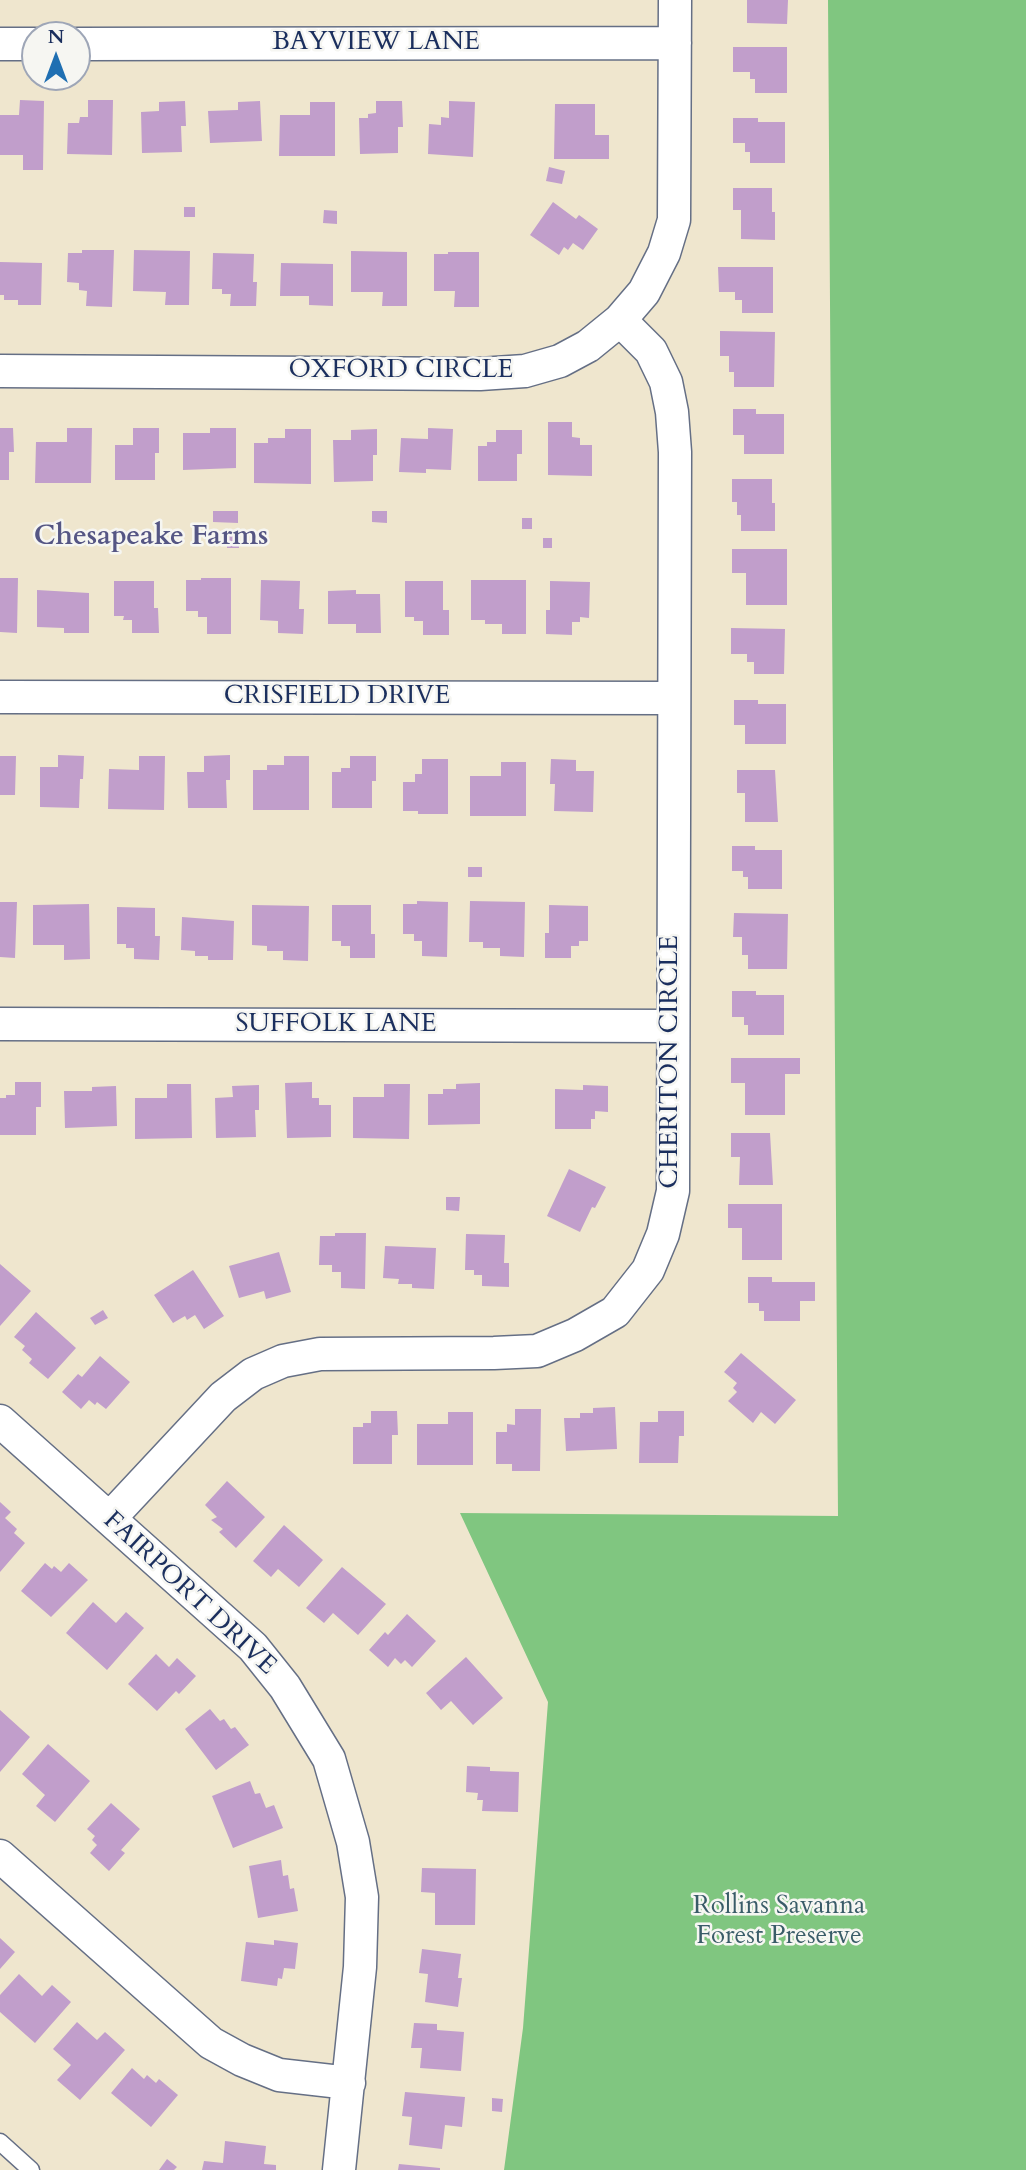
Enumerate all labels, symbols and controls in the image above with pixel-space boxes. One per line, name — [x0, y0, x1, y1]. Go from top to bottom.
north arrow — [21, 21, 91, 91]
text: N — [48, 24, 64, 50]
street label: BAYVIEW LANE — [272, 27, 480, 59]
street label: OXFORD CIRCLE — [289, 355, 513, 387]
district label: Chesapeake Farms — [34, 521, 268, 555]
street label: CRISFIELD DRIVE — [224, 681, 450, 713]
street label: CHERITON CIRCLE — [655, 935, 687, 1189]
street label: SUFFOLK LANE — [236, 1009, 436, 1041]
street label: FAIRPORT DRIVE — [96, 1506, 282, 1682]
park label: Rollins Savanna Forest Preserve — [693, 1891, 865, 1952]

